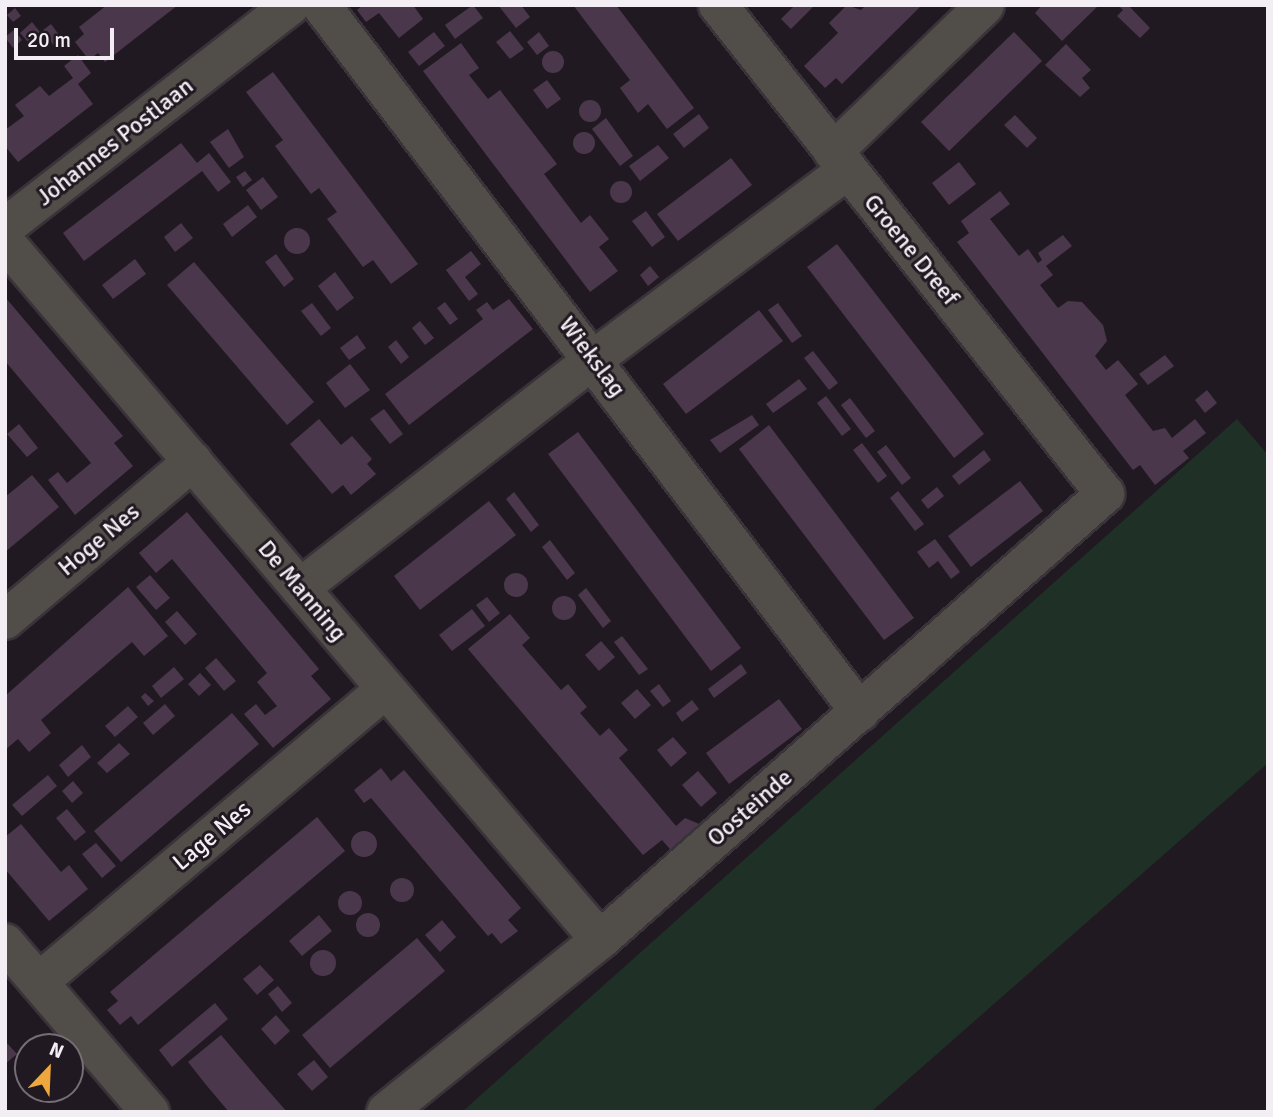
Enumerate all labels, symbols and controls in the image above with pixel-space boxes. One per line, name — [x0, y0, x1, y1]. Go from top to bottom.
scale bar — [18, 14, 117, 58]
text: 20 m — [27, 27, 71, 53]
street label: Johannes Postlaan — [31, 72, 199, 212]
street label: Groene Dreef — [857, 189, 965, 311]
street label: Wiekslag — [552, 311, 632, 403]
street label: Hoge Nes — [52, 498, 146, 582]
street label: De Manning — [251, 535, 353, 647]
street label: Oosteinde — [702, 763, 798, 853]
street label: Lage Nes — [167, 795, 257, 877]
north arrow — [14, 1033, 84, 1103]
text: N — [46, 1037, 67, 1064]

